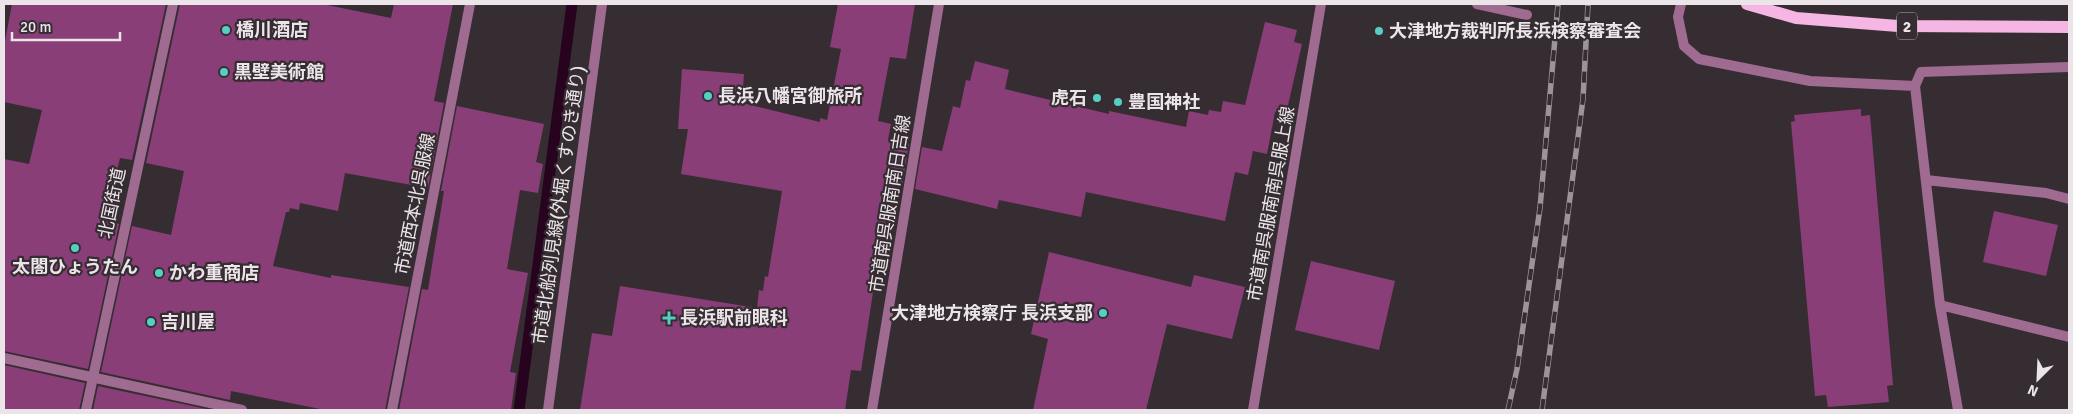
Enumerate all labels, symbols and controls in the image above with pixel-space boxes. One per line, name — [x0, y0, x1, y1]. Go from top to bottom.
scale bar — [12, 10, 120, 42]
road number: 2 — [1897, 12, 1917, 40]
text: 20 m — [20, 18, 51, 36]
place label: 橋川酒店 — [236, 19, 308, 41]
place label: 大津地方裁判所長浜検察審査会 — [1389, 20, 1641, 42]
marker: 橋川酒店 — [220, 24, 232, 36]
marker: 大津地方裁判所長浜検察審査会 — [1373, 25, 1385, 37]
place label: 黒壁美術館 — [234, 61, 324, 83]
street label: 市道北船列見線(外堀くすのき通り) — [529, 64, 589, 346]
marker: 黒壁美術館 — [218, 66, 230, 78]
place label: 長浜八幡宮御旅所 — [718, 85, 862, 107]
place label: 虎石 — [1051, 87, 1087, 109]
marker: 長浜八幡宮御旅所 — [702, 90, 714, 102]
place label: 豊国神社 — [1128, 91, 1200, 113]
marker: 虎石 — [1091, 92, 1103, 104]
marker: 豊国神社 — [1112, 96, 1124, 108]
street label: 市道南呉服南南呉服上線 — [1243, 105, 1299, 303]
street label: 市道南呉服南南日吉線 — [865, 113, 915, 295]
street label: 市道西本北呉服線 — [390, 131, 440, 277]
street label: 北国街道 — [94, 165, 130, 241]
marker: 太閤ひょうたん — [69, 242, 81, 254]
place label: 太閤ひょうたん — [12, 256, 138, 278]
place label: かわ重商店 — [169, 262, 259, 284]
marker: かわ重商店 — [153, 267, 165, 279]
place label: 大津地方検察庁 長浜支部 — [891, 302, 1093, 324]
place label: 長浜駅前眼科 — [680, 307, 788, 329]
marker: 大津地方検察庁 長浜支部 — [1097, 307, 1109, 319]
place label: 吉川屋 — [161, 311, 215, 333]
marker: 長浜駅前眼科 — [662, 311, 676, 325]
marker: 吉川屋 — [145, 316, 157, 328]
north arrow — [2013, 354, 2063, 404]
text: N — [2025, 381, 2041, 400]

